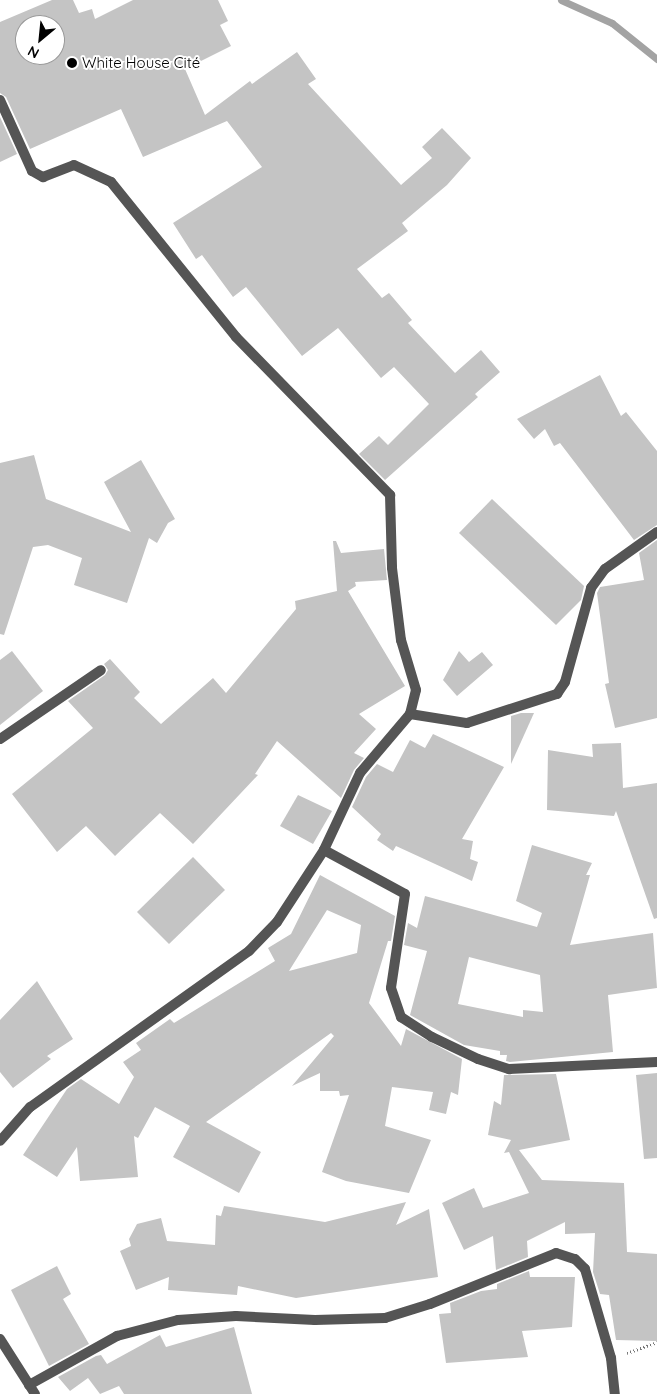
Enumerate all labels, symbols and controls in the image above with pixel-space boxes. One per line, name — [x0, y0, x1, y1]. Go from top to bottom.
north arrow — [15, 15, 65, 65]
text: N — [25, 42, 42, 63]
place label: White House Cité — [82, 54, 200, 72]
marker: White House Cité — [66, 57, 78, 69]

